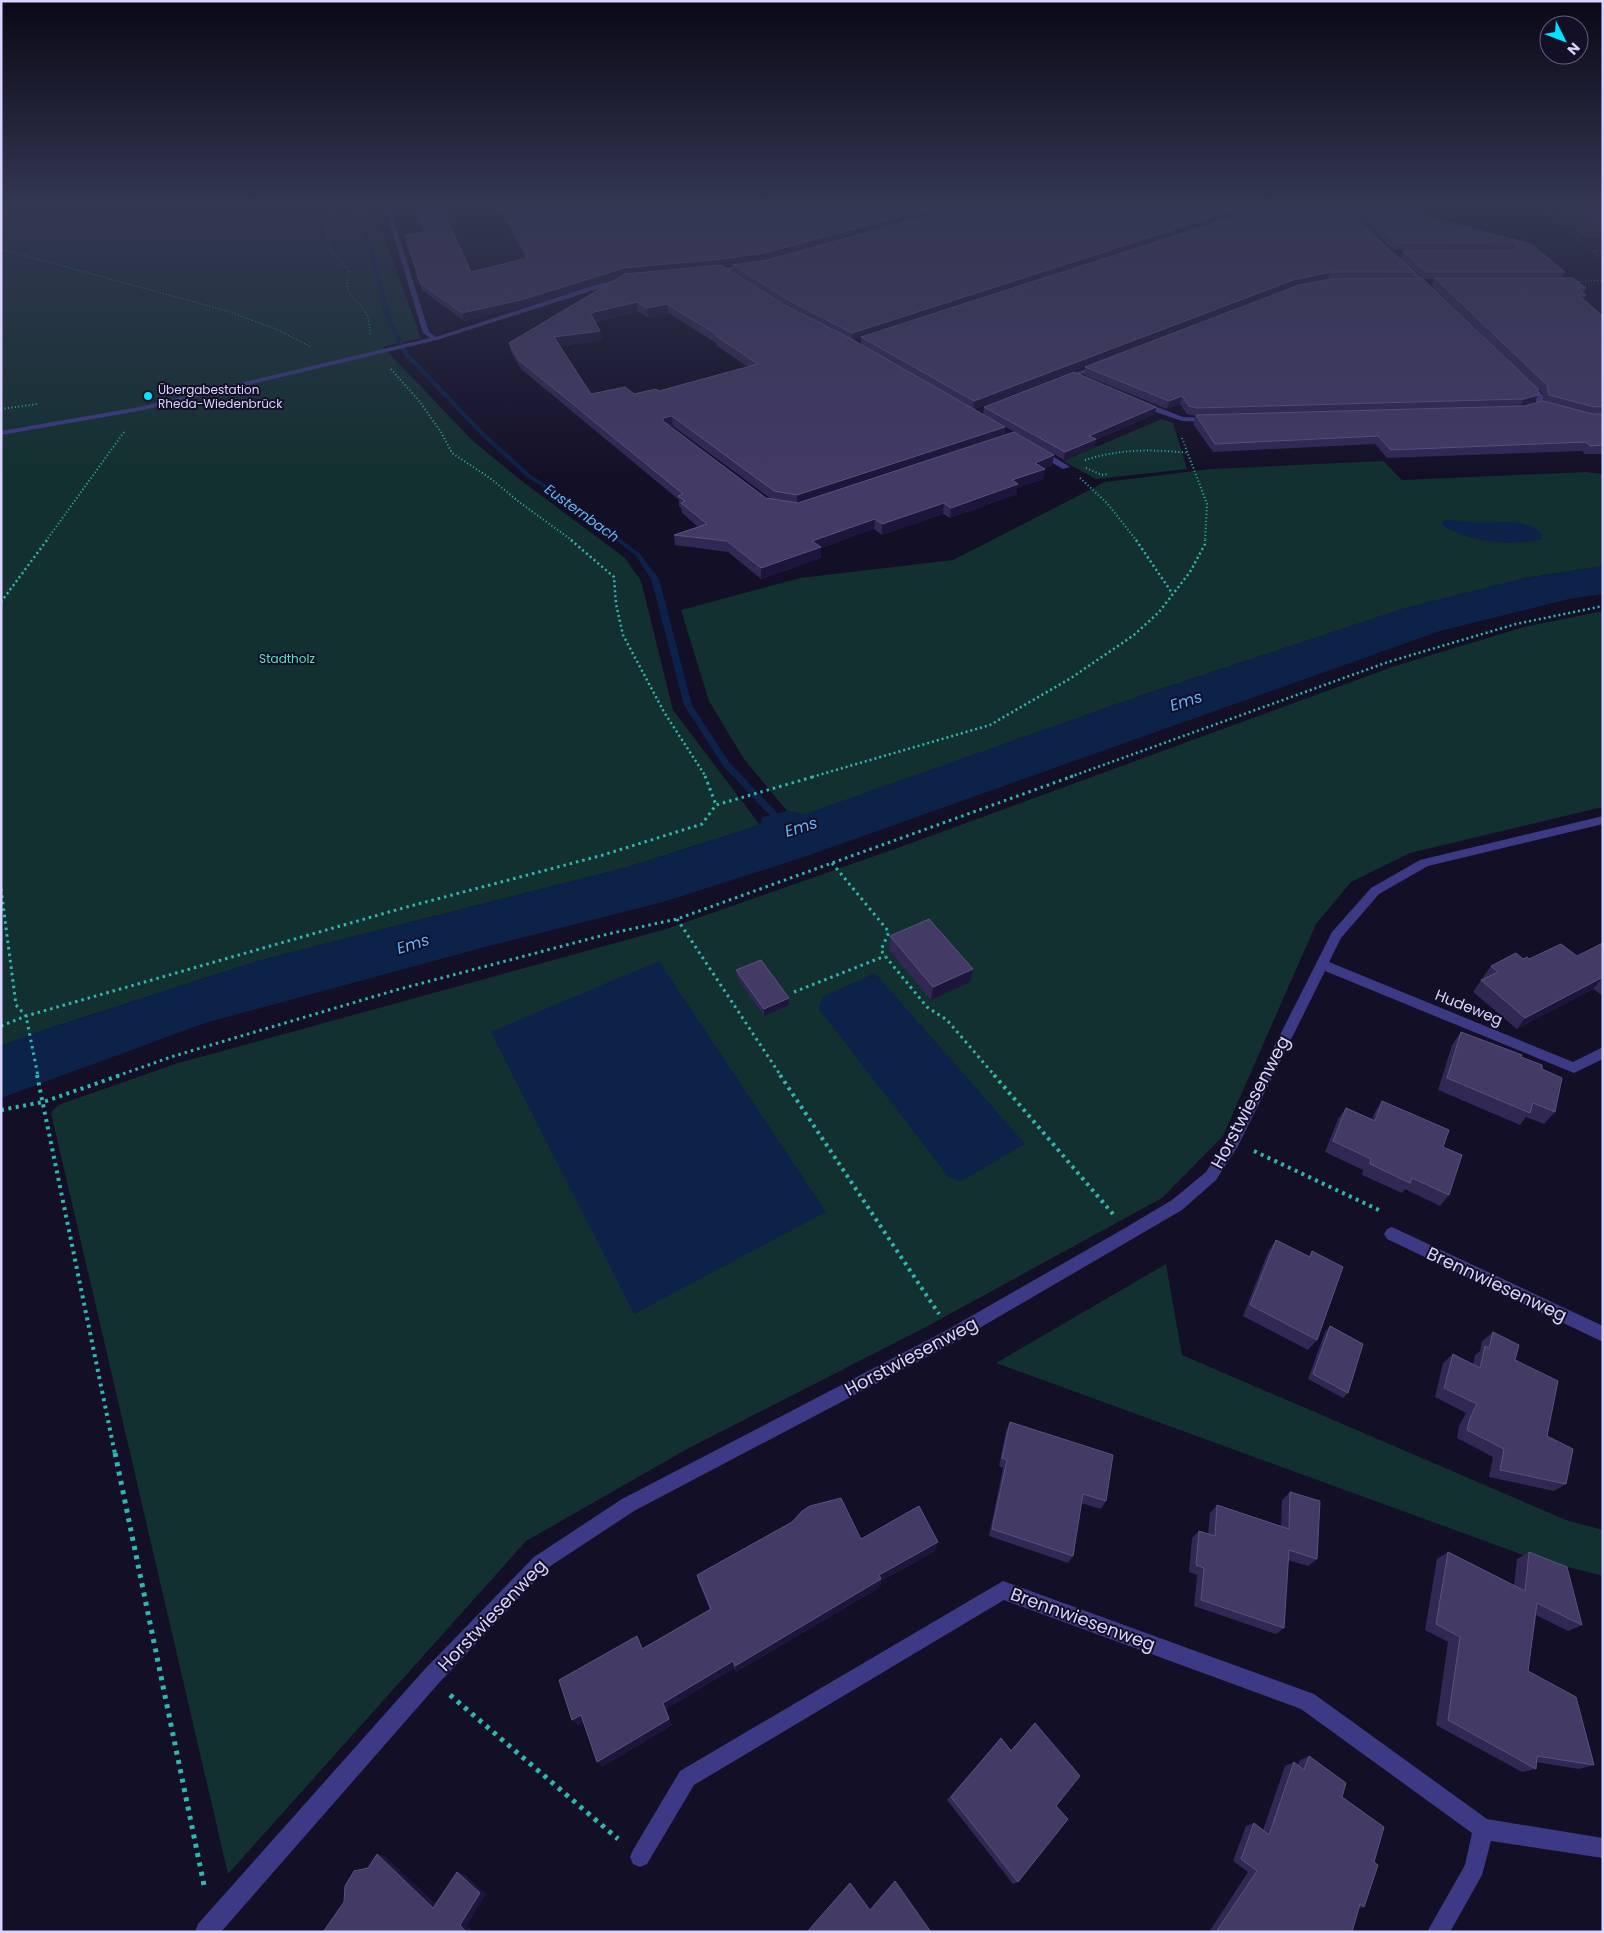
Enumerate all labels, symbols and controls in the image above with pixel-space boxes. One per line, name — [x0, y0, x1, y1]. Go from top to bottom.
north arrow — [1539, 15, 1589, 65]
text: N — [1563, 38, 1585, 59]
place label: Übergabestation Rheda-Wiedenbrück — [158, 381, 283, 412]
marker: Übergabestation Rheda-Wiedenbrück — [142, 390, 154, 402]
water label: Eusternbach — [541, 479, 623, 547]
park label: Stadtholz — [259, 650, 315, 667]
water label: Ems — [1167, 685, 1205, 717]
water label: Ems — [782, 811, 820, 843]
water label: Ems — [394, 928, 432, 960]
street label: Hudeweg — [1432, 984, 1506, 1030]
street label: Horstwiesenweg — [1204, 1031, 1296, 1173]
street label: Brennwiesenweg — [1423, 1240, 1571, 1328]
street label: Horstwiesenweg — [840, 1310, 982, 1402]
street label: Horstwiesenweg — [432, 1553, 552, 1677]
street label: Brennwiesenweg — [1007, 1581, 1159, 1657]

